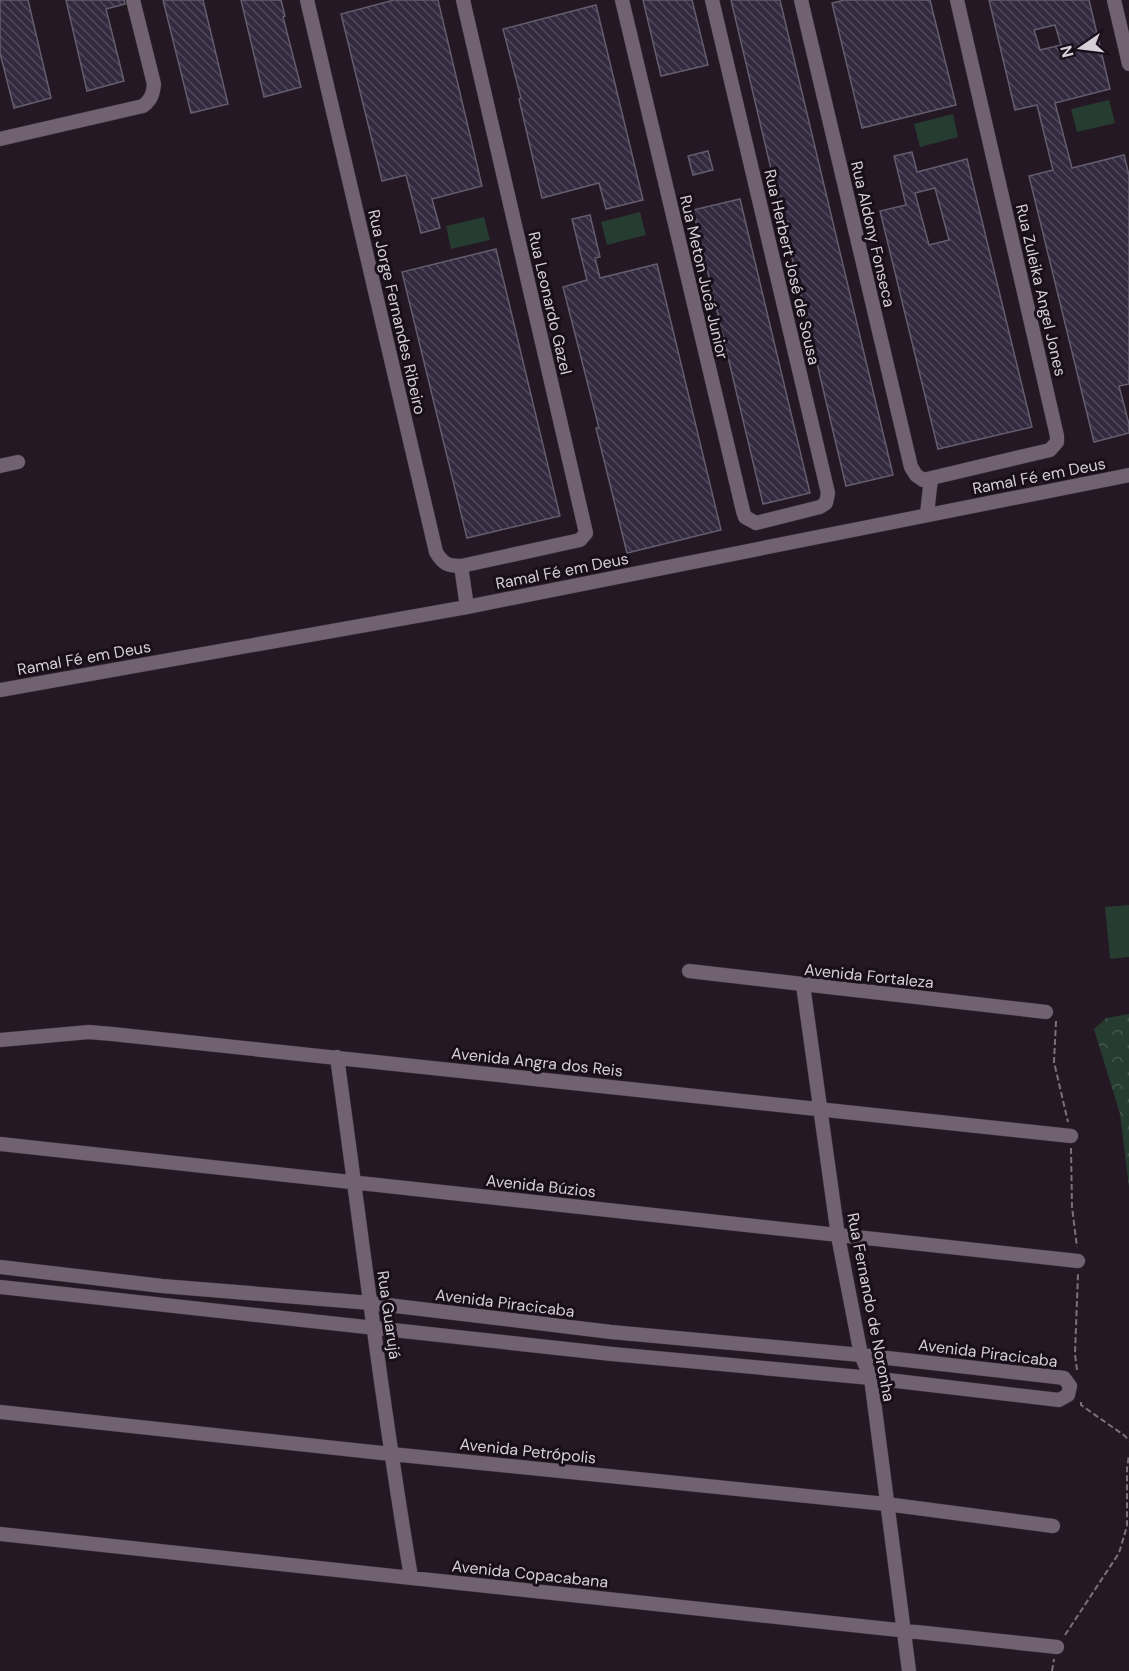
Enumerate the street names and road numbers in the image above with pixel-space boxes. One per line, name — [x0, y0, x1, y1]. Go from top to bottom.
street label: Rua Aldony Fonseca — [846, 159, 900, 309]
street label: Rua Herbert José de Sousa — [759, 167, 825, 367]
street label: Rua Meton Jucá Junior — [675, 193, 733, 361]
street label: Rua Zuleika Angel Jones — [1011, 202, 1071, 378]
street label: Rua Jorge Fernandes Ribeiro — [363, 207, 431, 417]
street label: Rua Leonardo Gazel — [523, 229, 577, 377]
street label: Ramal Fé em Deus — [971, 453, 1107, 499]
street label: Ramal Fé em Deus — [494, 548, 630, 594]
street label: Ramal Fé em Deus — [16, 636, 152, 680]
street label: Avenida Fortaleza — [803, 959, 935, 993]
street label: Avenida Angra dos Reis — [450, 1043, 624, 1081]
street label: Avenida Búzios — [485, 1170, 597, 1202]
street label: Rua Fernando de Noronha — [842, 1211, 900, 1403]
street label: Rua Guarujá — [372, 1269, 406, 1361]
street label: Avenida Piracicaba — [434, 1284, 576, 1322]
street label: Avenida Piracicaba — [917, 1334, 1059, 1372]
street label: Avenida Petrópolis — [459, 1433, 597, 1469]
street label: Avenida Copacabana — [451, 1555, 609, 1593]

